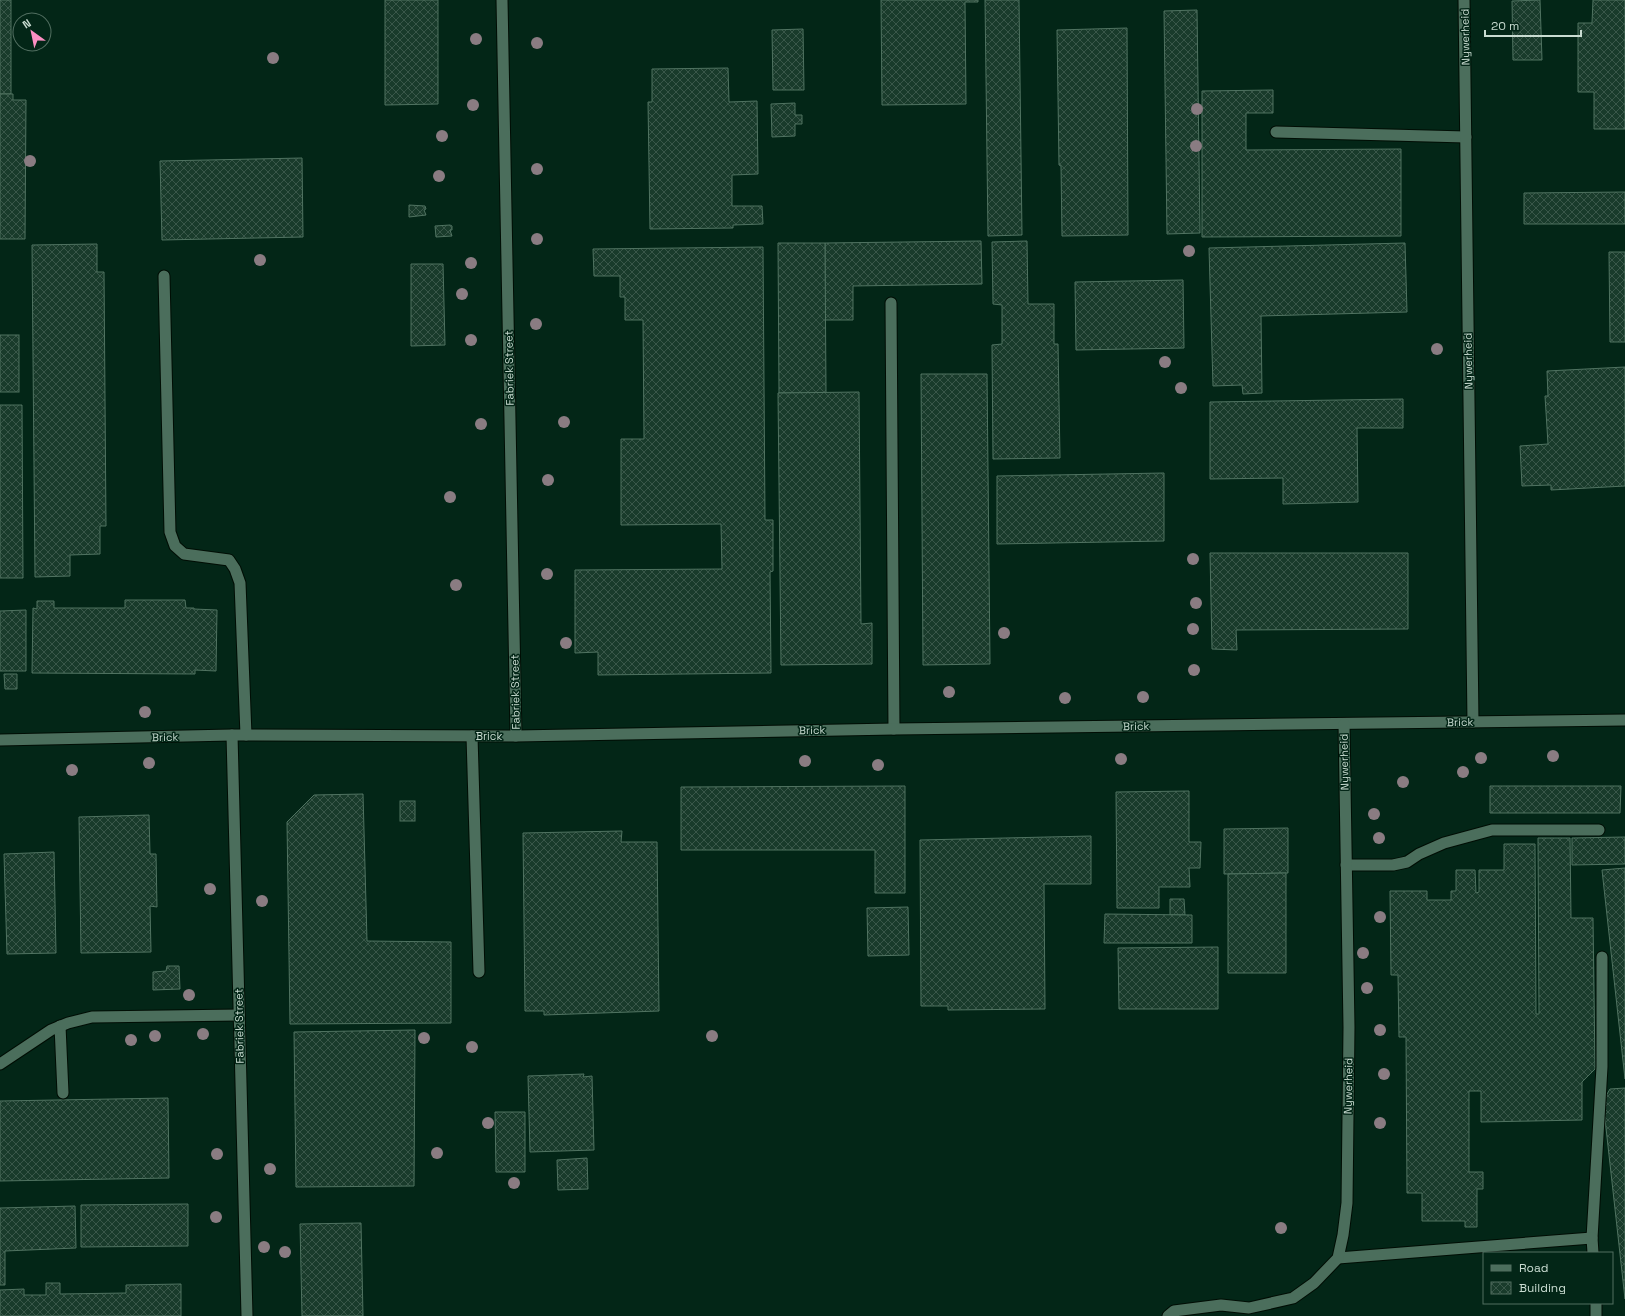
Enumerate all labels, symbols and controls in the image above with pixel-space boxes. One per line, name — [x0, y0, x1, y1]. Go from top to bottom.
street label: Nywerheid — [1458, 9, 1472, 65]
north arrow — [12, 12, 52, 52]
scale bar — [1485, 12, 1581, 38]
text: N — [20, 16, 33, 31]
text: 20 m — [1491, 18, 1519, 34]
street label: Fabriek Street — [501, 330, 517, 406]
street label: Nywerheid — [1461, 333, 1475, 389]
street label: Fabriek Street — [507, 654, 523, 730]
street label: Brick — [1447, 715, 1474, 729]
street label: Brick — [1123, 719, 1150, 733]
street label: Brick — [799, 723, 826, 737]
street label: Brick — [476, 729, 502, 743]
street label: Brick — [152, 730, 179, 744]
street label: Nywerheid — [1337, 734, 1351, 790]
street label: Fabriek Street — [231, 988, 247, 1064]
street label: Nywerheid — [1341, 1058, 1355, 1114]
legend — [1483, 1252, 1613, 1304]
text: Road — [1519, 1260, 1548, 1276]
text: Building — [1519, 1280, 1566, 1296]

